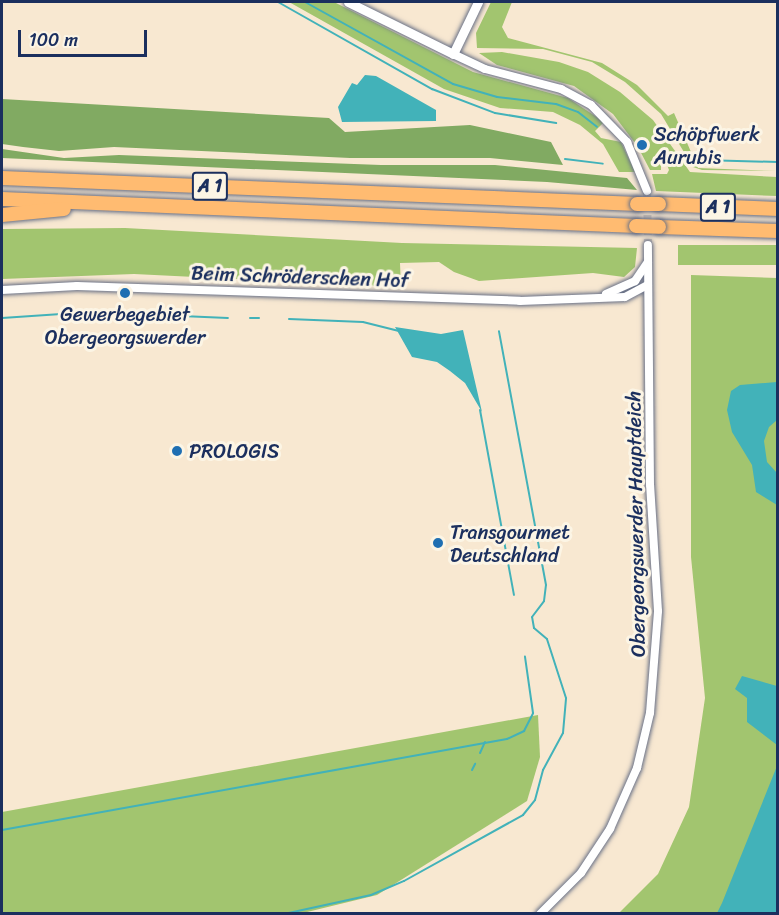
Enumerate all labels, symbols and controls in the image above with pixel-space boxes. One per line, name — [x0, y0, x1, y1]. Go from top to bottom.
scale bar — [21, 18, 150, 56]
text: 100 m — [29, 24, 78, 56]
place label: Schöpfwerk Aurubis — [654, 122, 760, 169]
marker: Schöpfwerk Aurubis — [635, 138, 649, 152]
road number: A 1 — [190, 171, 230, 201]
road number: A 1 — [698, 192, 738, 222]
street label: Beim Schröderschen Hof — [191, 261, 409, 293]
marker: Gewerbegebiet Obergeorgswerder — [118, 286, 132, 300]
place label: Gewerbegebiet Obergeorgswerder — [45, 302, 205, 349]
street label: Obergeorgswerder Hauptdeich — [622, 391, 650, 657]
place label: PROLOGIS — [189, 439, 280, 463]
marker: PROLOGIS — [170, 444, 184, 458]
place label: Transgourmet Deutschland — [450, 520, 570, 567]
marker: Transgourmet Deutschland — [431, 536, 445, 550]

